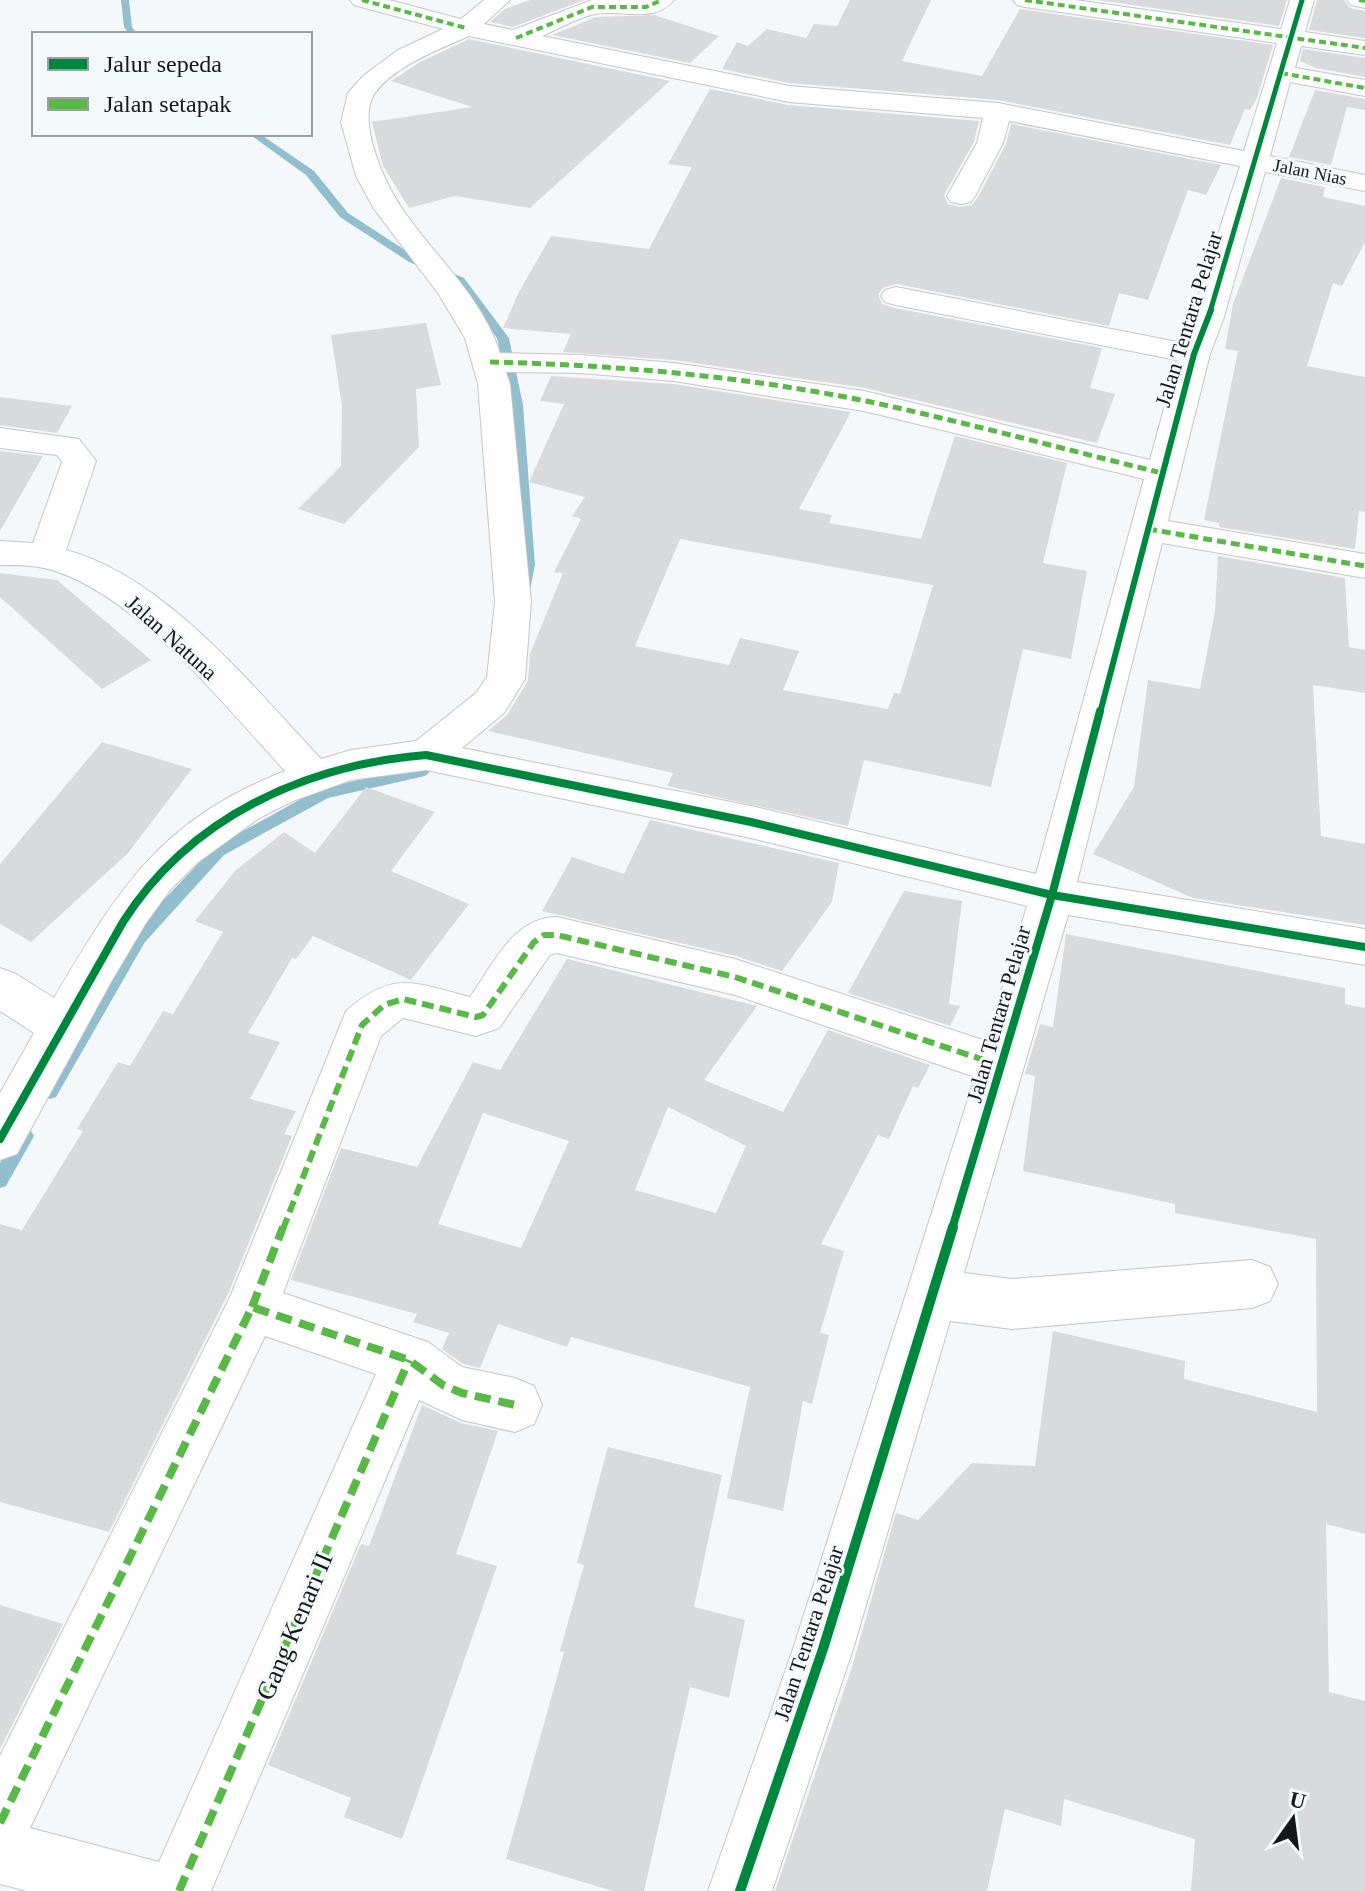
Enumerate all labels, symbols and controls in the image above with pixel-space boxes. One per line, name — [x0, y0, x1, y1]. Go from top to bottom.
legend — [32, 32, 312, 136]
text: Jalur sepeda — [104, 51, 222, 77]
text: Jalan setapak — [104, 91, 231, 117]
street label: Jalan Nias — [1272, 155, 1348, 189]
street label: Jalan Tentara Pelajar — [1150, 228, 1227, 410]
street label: Jalan Natuna — [121, 590, 223, 685]
street label: Jalan Tentara Pelajar — [961, 922, 1036, 1105]
street label: Jalan Tentara Pelajar — [768, 1542, 849, 1724]
street label: Gang Kenari II — [250, 1548, 339, 1704]
north arrow — [1253, 1779, 1333, 1859]
text: U — [1287, 1786, 1309, 1814]

